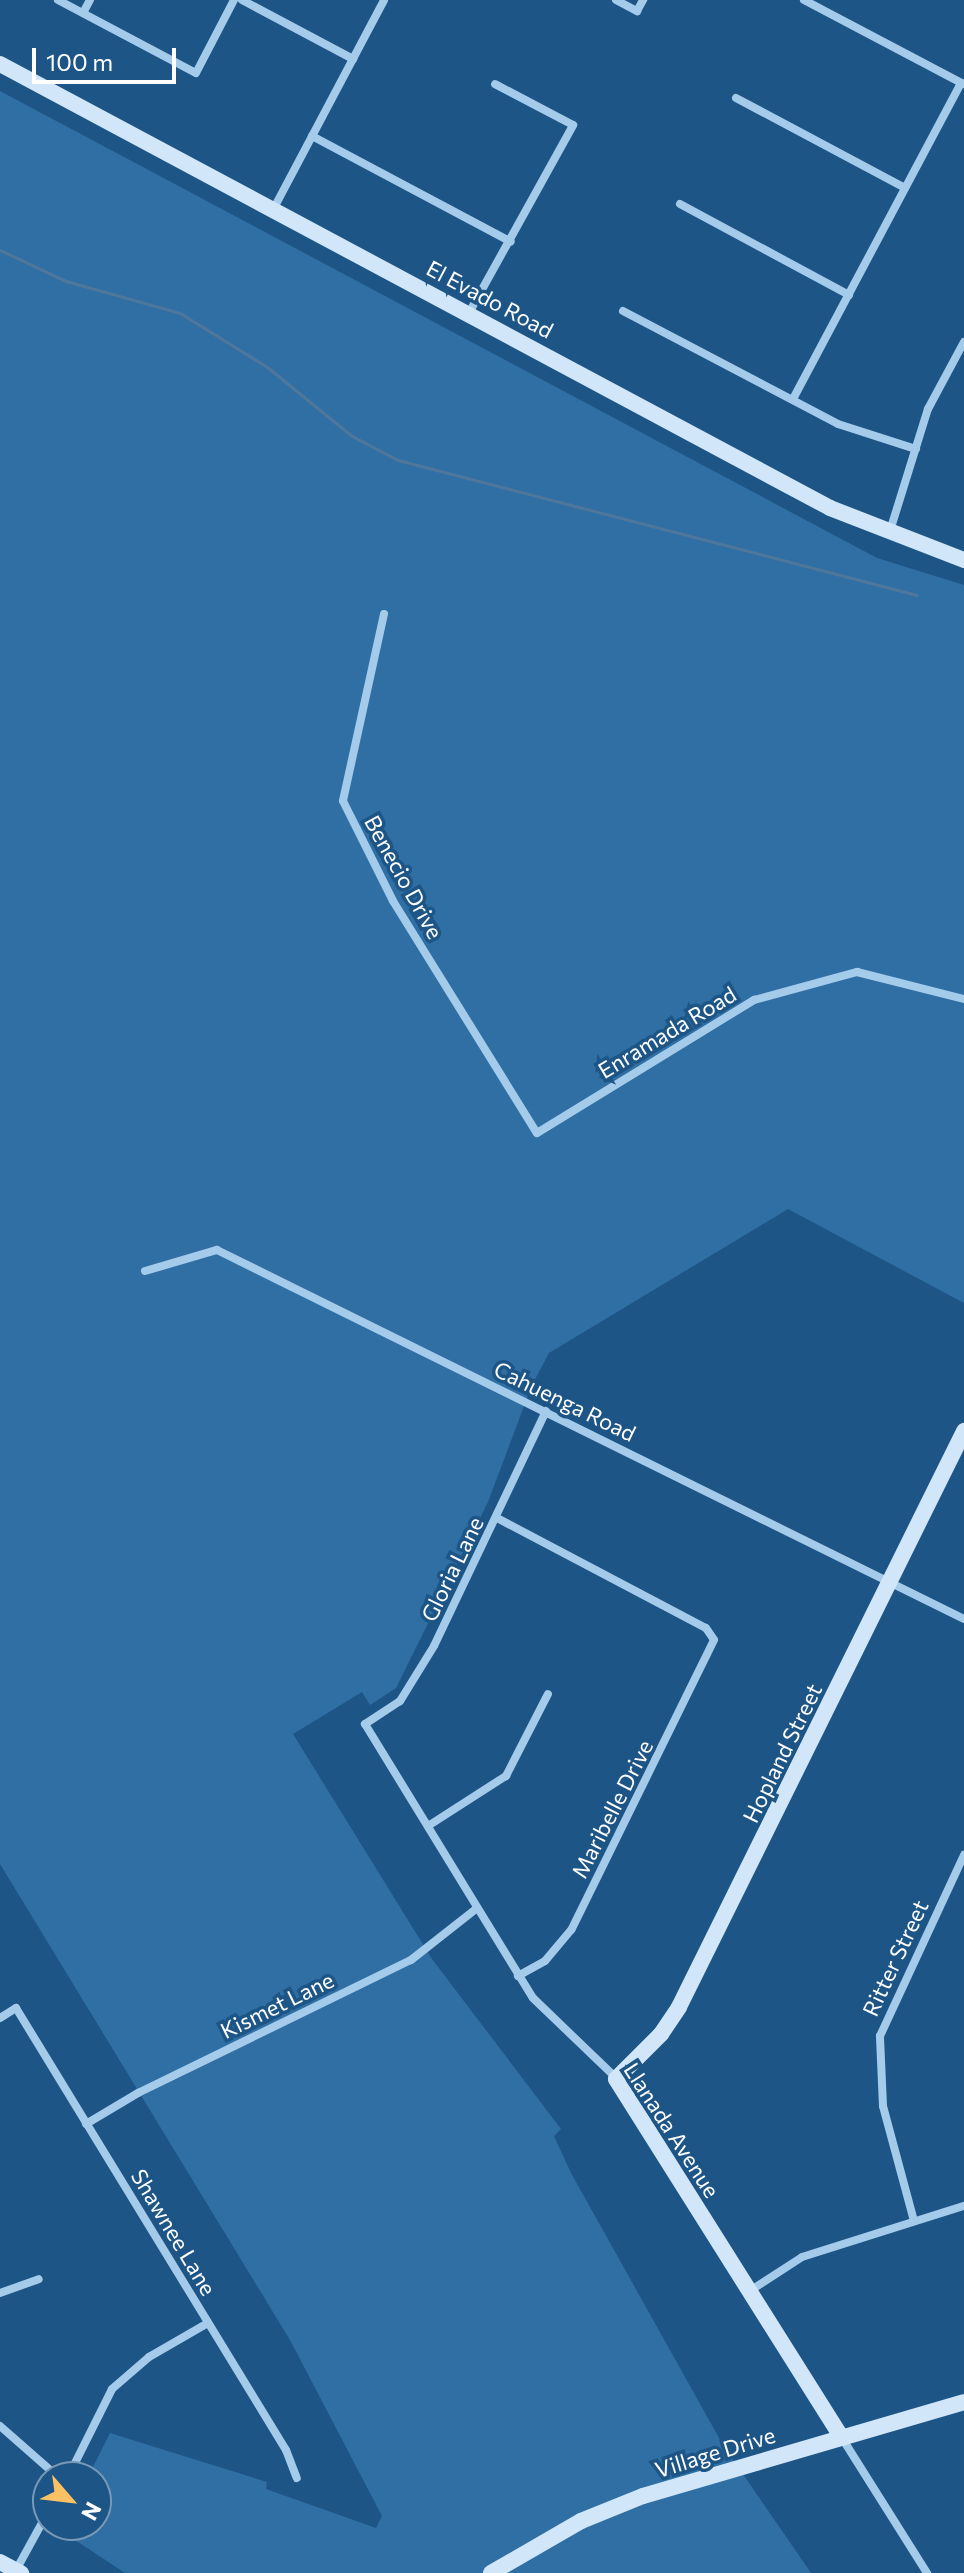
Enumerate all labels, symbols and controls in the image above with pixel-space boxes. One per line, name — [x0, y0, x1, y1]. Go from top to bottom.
scale bar — [36, 32, 180, 82]
text: 100 m — [46, 47, 113, 76]
street label: El Evado Road — [422, 255, 558, 343]
street label: Benecio Drive — [359, 811, 449, 943]
street label: Enramada Road — [593, 980, 741, 1084]
street label: Cahuenga Road — [490, 1355, 640, 1447]
street label: Gloria Lane — [415, 1512, 489, 1626]
street label: Hopland Street — [737, 1679, 827, 1827]
street label: Maribelle Drive — [566, 1735, 658, 1883]
street label: Ritter Street — [857, 1896, 933, 2020]
street label: Kismet Lane — [216, 1966, 338, 2044]
street label: Llanada Avenue — [619, 2058, 725, 2202]
street label: Shawnee Lane — [126, 2164, 222, 2300]
street label: Village Drive — [652, 2421, 778, 2483]
north arrow — [32, 2461, 112, 2541]
text: N — [76, 2498, 108, 2525]

